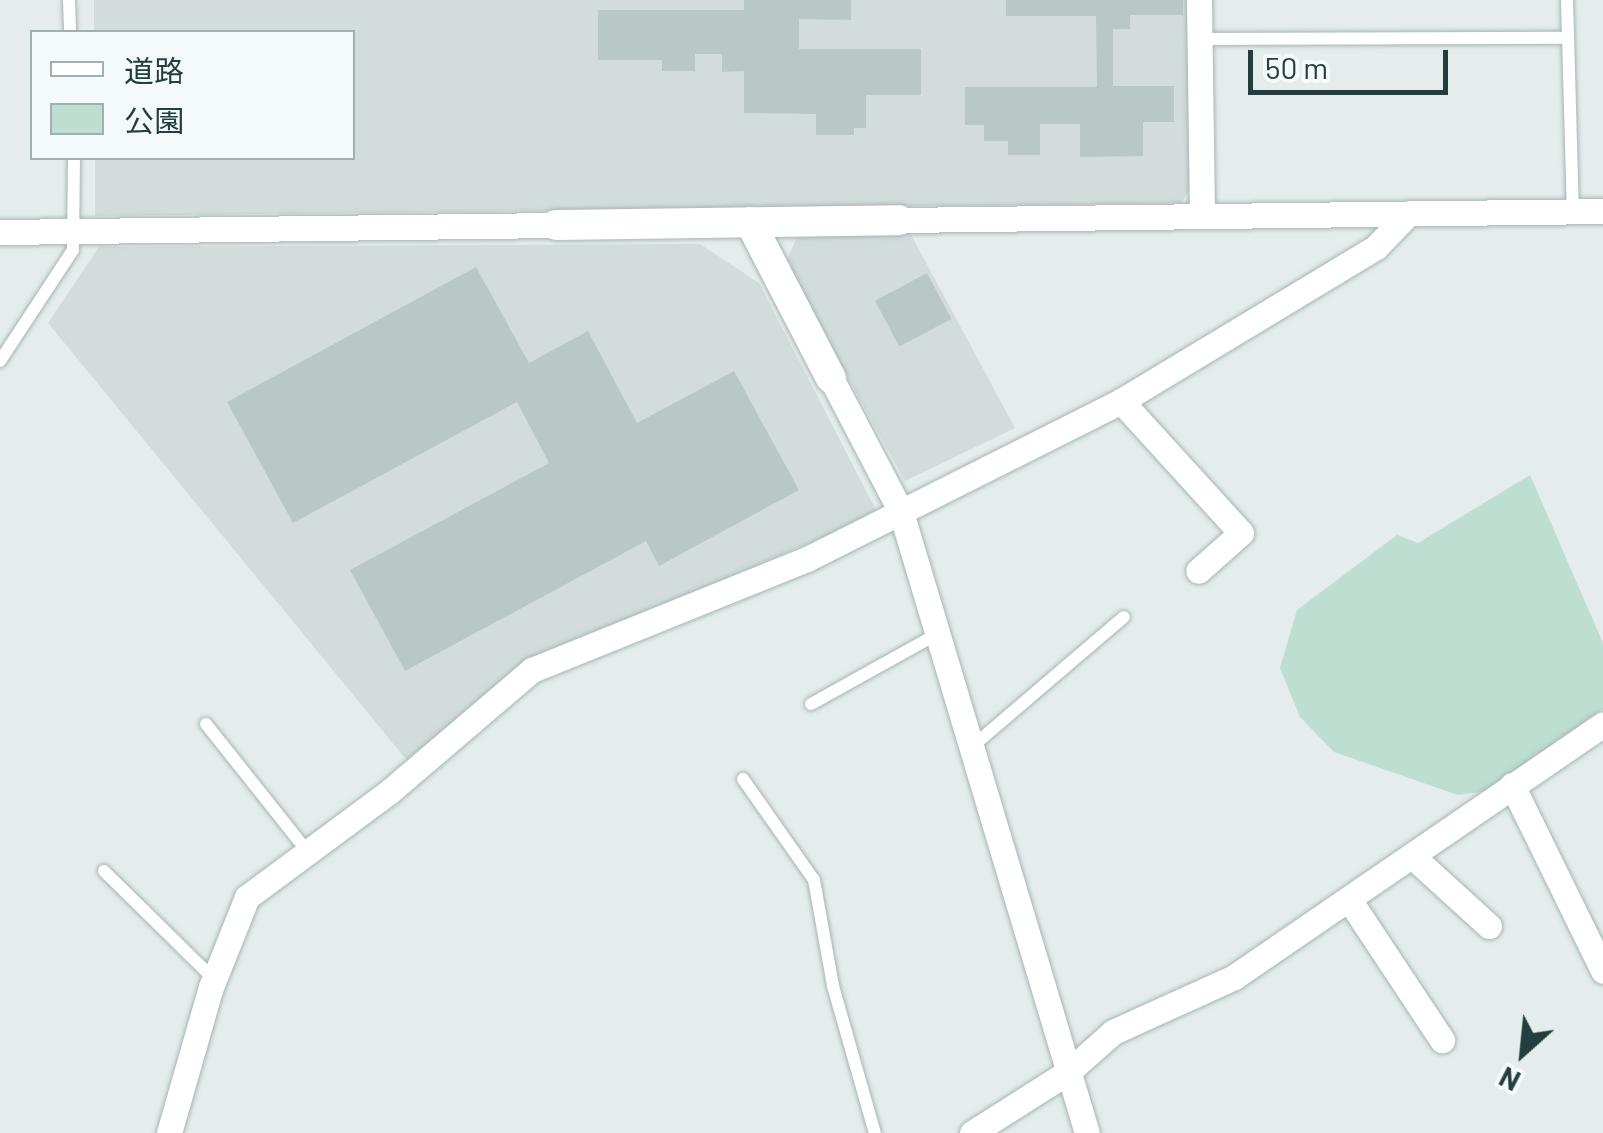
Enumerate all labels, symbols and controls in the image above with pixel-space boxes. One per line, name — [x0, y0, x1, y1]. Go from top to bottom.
legend — [30, 30, 355, 160]
scale bar — [1253, 30, 1453, 92]
text: 50 m — [1265, 49, 1328, 85]
text: 道路 — [124, 52, 184, 88]
text: 公園 — [124, 102, 184, 138]
north arrow — [1473, 1003, 1573, 1103]
text: N — [1493, 1060, 1525, 1099]

